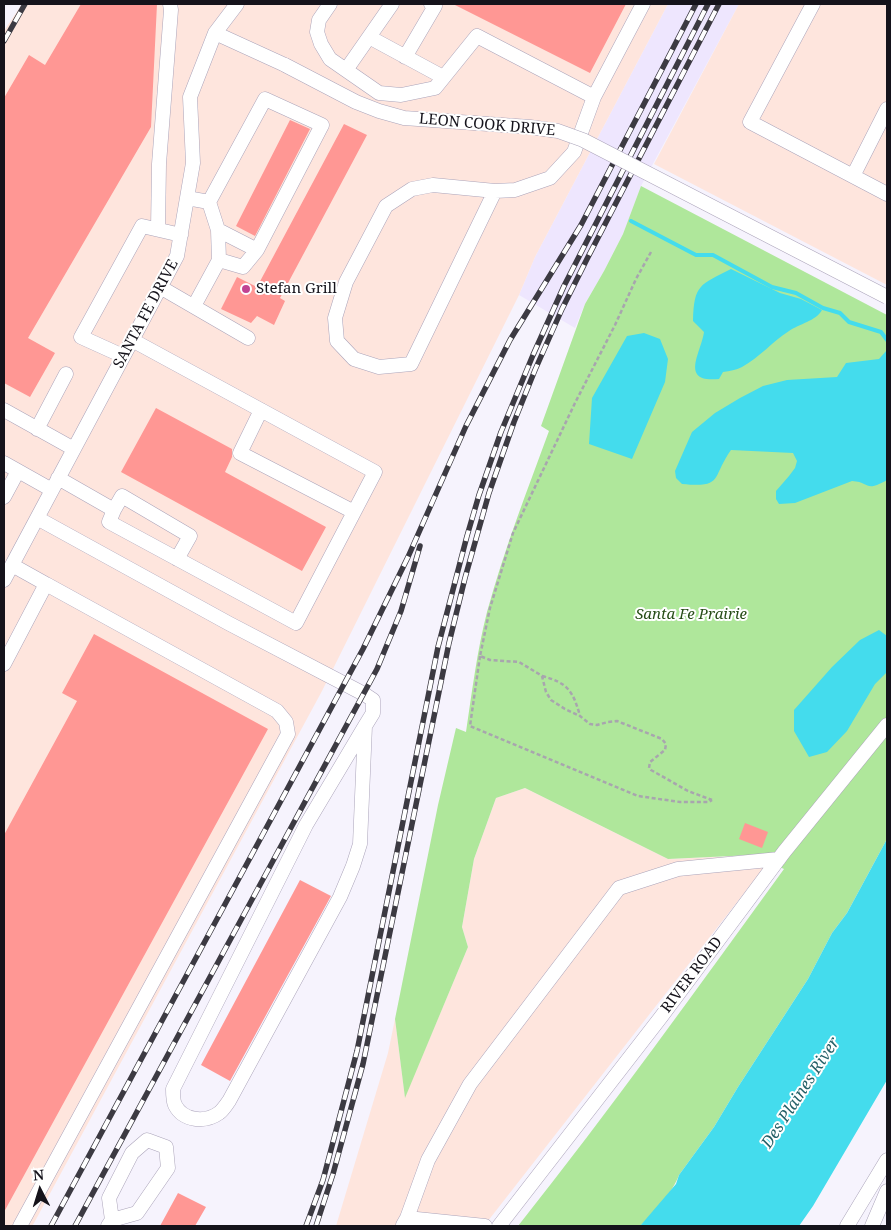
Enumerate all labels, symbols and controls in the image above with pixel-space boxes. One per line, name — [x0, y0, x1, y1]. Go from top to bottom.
street label: LEON COOK DRIVE — [418, 110, 556, 140]
street label: SANTA FE DRIVE — [110, 257, 182, 371]
place label: Stefan Grill — [256, 280, 337, 298]
marker: Stefan Grill — [240, 283, 252, 295]
park label: Santa Fe Prairie — [635, 606, 747, 624]
street label: RIVER ROAD — [658, 933, 726, 1017]
water label: Des Plaines River — [758, 1034, 844, 1152]
north arrow — [15, 1165, 65, 1215]
text: N — [32, 1165, 45, 1185]

